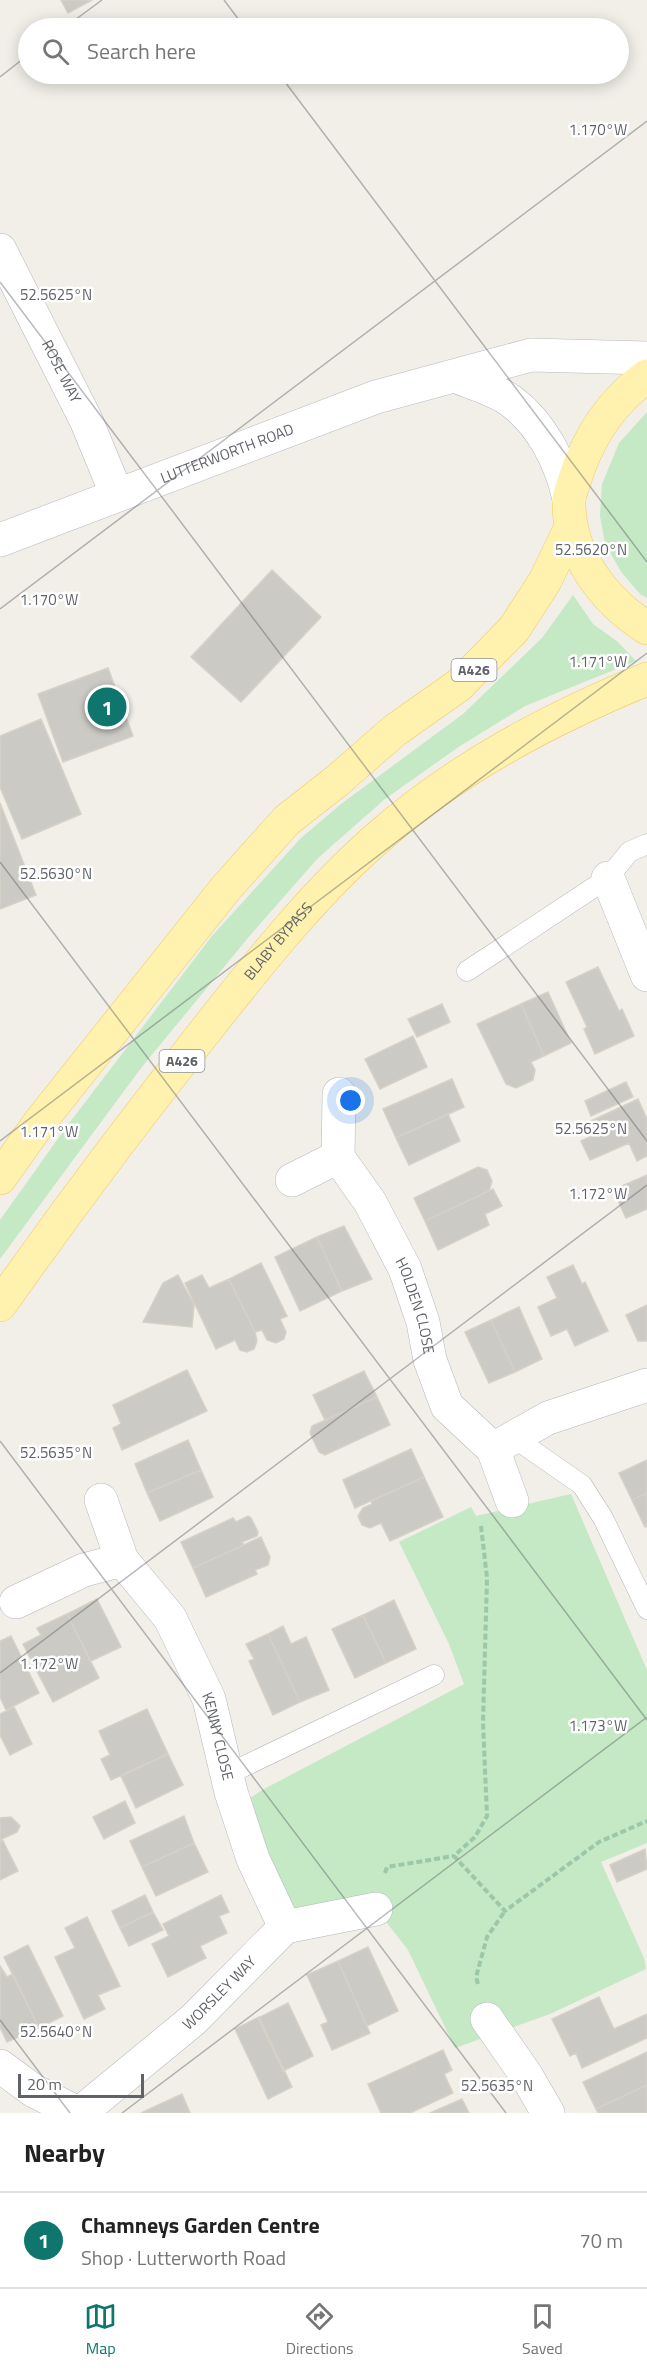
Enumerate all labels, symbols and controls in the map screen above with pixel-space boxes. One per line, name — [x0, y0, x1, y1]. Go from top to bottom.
search box — [18, 18, 629, 84]
text: Search here — [87, 34, 196, 68]
icon: search — [39, 35, 72, 68]
text: 1.170°W — [569, 118, 627, 141]
text: 52.5625°N — [20, 283, 92, 306]
street label: ROSE WAY — [36, 336, 87, 407]
street label: LUTTERWORTH ROAD — [157, 417, 297, 489]
text: 52.5620°N — [555, 538, 627, 561]
text: 1.170°W — [20, 588, 78, 611]
text: 1.171°W — [569, 650, 627, 673]
road number: A426 — [452, 659, 496, 681]
pin: 1 — [88, 684, 126, 730]
text: 52.5630°N — [20, 862, 92, 885]
street label: BLABY BYPASS — [238, 897, 318, 985]
road number: A426 — [160, 1050, 204, 1072]
your location — [336, 1086, 365, 1115]
text: 52.5625°N — [555, 1117, 627, 1140]
text: 1.171°W — [20, 1120, 78, 1143]
text: 1.172°W — [569, 1182, 627, 1205]
street label: HOLDEN CLOSE — [390, 1253, 441, 1356]
text: 52.5635°N — [20, 1441, 92, 1464]
text: 1.172°W — [20, 1652, 78, 1675]
street label: KENNY CLOSE — [196, 1688, 240, 1783]
text: 1.173°W — [569, 1714, 627, 1737]
street label: WORSLEY WAY — [177, 1950, 261, 2035]
text: 52.5640°N — [20, 2020, 92, 2043]
scale bar — [18, 2071, 144, 2098]
text: 20 m — [27, 2072, 62, 2096]
text: 52.5635°N — [461, 2074, 533, 2097]
text: Nearby — [24, 2133, 105, 2172]
text: Chamneys Garden Centre — [81, 2208, 320, 2242]
text: 1 — [38, 2225, 49, 2256]
text: 70 m — [579, 2225, 623, 2256]
text: Shop · Lutterworth Road — [81, 2242, 286, 2273]
tab: Map — [84, 2300, 117, 2360]
tab: Directions — [286, 2300, 354, 2360]
tab: Saved — [522, 2300, 563, 2360]

